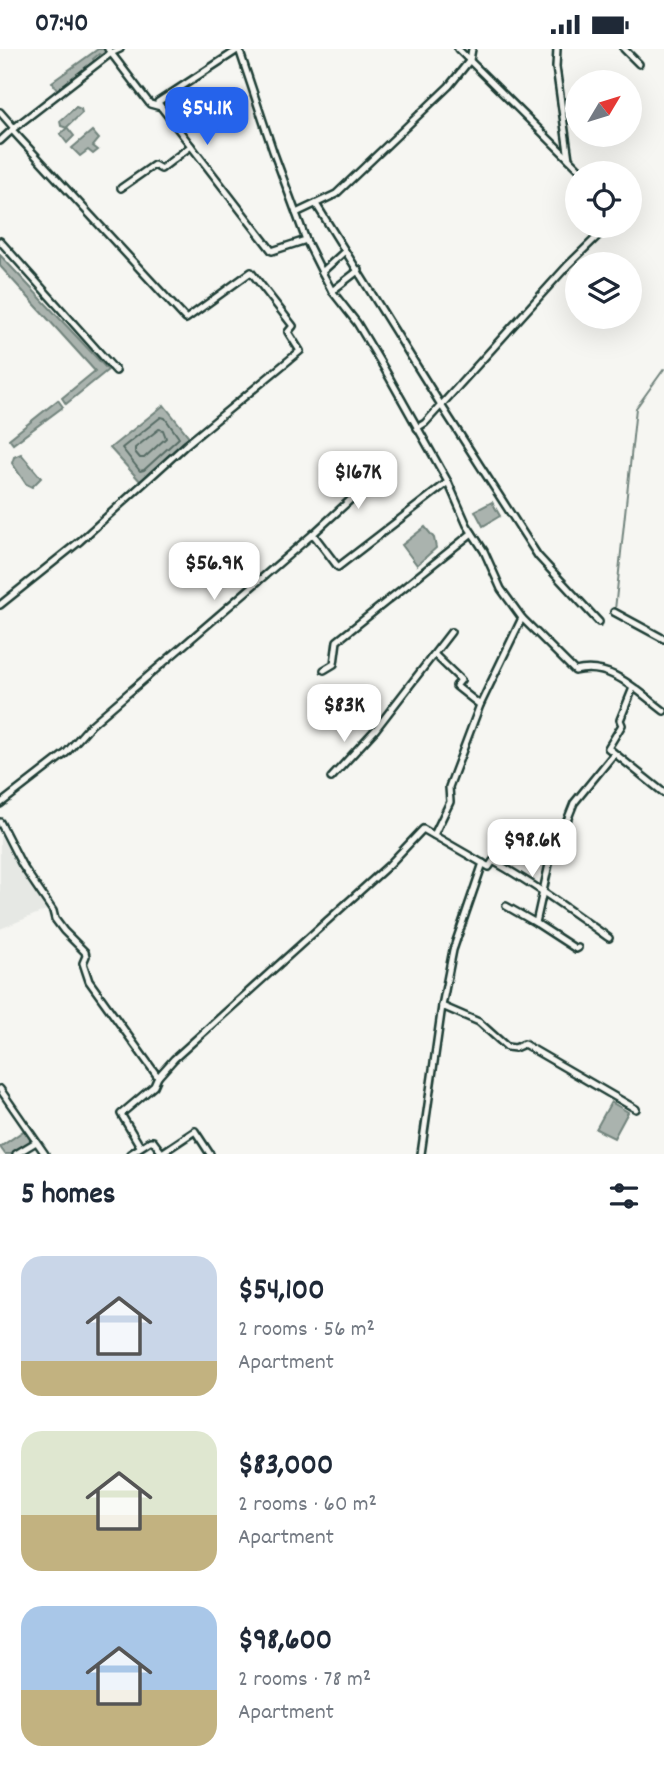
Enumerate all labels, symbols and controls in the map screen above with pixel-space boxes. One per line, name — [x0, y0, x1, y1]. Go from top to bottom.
text: 07:40 — [35, 6, 88, 43]
north arrow — [565, 70, 642, 147]
map controls — [565, 70, 642, 329]
pin: $54.1K — [150, 87, 264, 147]
text: $54.1K — [181, 93, 233, 126]
button: locate — [565, 161, 642, 238]
button: layers — [565, 252, 642, 329]
pin: $167K — [309, 451, 407, 511]
text: $167K — [334, 457, 382, 490]
pin: $56.9K — [157, 543, 271, 602]
text: $56.9K — [185, 548, 243, 581]
pin: $83K — [303, 685, 385, 744]
text: $83K — [323, 690, 365, 723]
pin: $98.6K — [475, 819, 589, 879]
text: $98.6K — [503, 825, 561, 858]
text: 5 homes — [21, 1175, 115, 1218]
icon: filters — [605, 1177, 643, 1215]
text: $54,100 — [238, 1271, 325, 1314]
icon: home — [77, 1284, 161, 1368]
text: 2 rooms · 56 m² — [238, 1314, 375, 1347]
text: Apartment — [238, 1347, 334, 1380]
text: $83,000 — [238, 1446, 333, 1489]
icon: home — [77, 1459, 161, 1543]
text: 2 rooms · 60 m² — [238, 1489, 377, 1522]
text: Apartment — [238, 1522, 334, 1555]
text: $98,600 — [238, 1621, 332, 1664]
icon: home — [77, 1634, 161, 1718]
text: 2 rooms · 78 m² — [238, 1664, 371, 1697]
text: Apartment — [238, 1697, 334, 1730]

